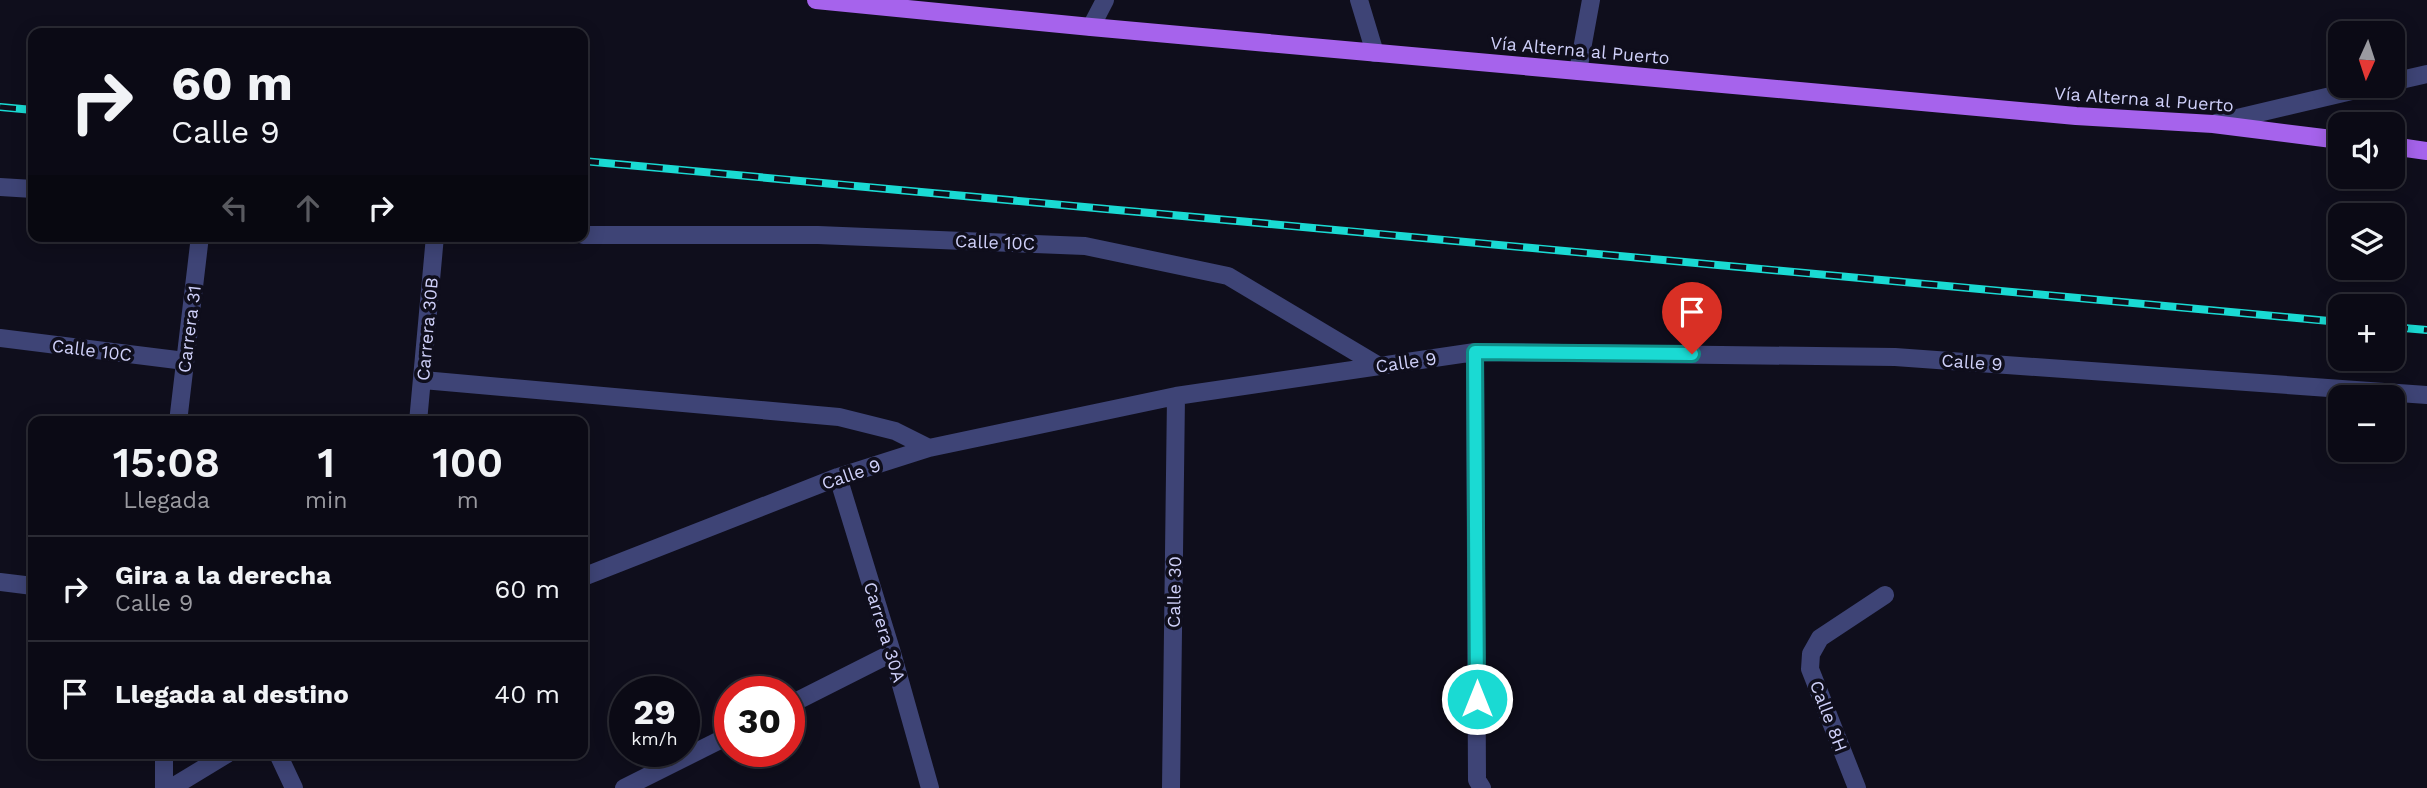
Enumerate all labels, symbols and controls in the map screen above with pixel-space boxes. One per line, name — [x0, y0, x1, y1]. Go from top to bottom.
north arrow — [2328, 21, 2404, 98]
map controls — [2328, 21, 2405, 462]
street label: Vía Alterna al Puerto — [1490, 32, 1670, 68]
text: 60 m — [171, 54, 293, 112]
icon: right — [56, 56, 147, 147]
street label: Vía Alterna al Puerto — [2054, 82, 2234, 116]
button: sound — [2328, 112, 2405, 189]
text: Calle 9 — [171, 113, 280, 151]
icon: left — [216, 189, 254, 227]
icon: ahead — [289, 189, 327, 227]
icon: right — [362, 189, 400, 227]
button: layers — [2328, 203, 2405, 280]
street label: Calle 10C — [955, 230, 1035, 254]
street label: Carrera 30B — [412, 276, 442, 382]
pin — [1662, 282, 1722, 354]
street label: Carrera 31 — [173, 284, 205, 374]
icon: arrive — [1673, 293, 1711, 331]
button: + — [2328, 294, 2405, 371]
street label: Calle 10C — [51, 335, 133, 365]
street label: Calle 9 — [1374, 347, 1438, 377]
street label: Calle 9 — [1941, 349, 2003, 375]
button: − — [2328, 385, 2405, 462]
text: 15:08 — [113, 438, 220, 487]
text: 1 — [317, 438, 335, 487]
text: 100 — [432, 438, 503, 487]
street label: Calle 9 — [819, 454, 883, 494]
text: Llegada — [123, 487, 210, 514]
text: min — [305, 487, 347, 514]
text: m — [457, 487, 479, 514]
street label: Calle 30 — [1163, 556, 1185, 628]
text: Gira a la derecha — [115, 560, 331, 590]
icon: right — [56, 570, 94, 608]
text: 60 m — [494, 574, 560, 604]
street label: Carrera 30A — [860, 579, 910, 685]
text: Calle 9 — [115, 590, 193, 617]
position arrow — [1440, 662, 1514, 736]
icon: arrive — [56, 675, 94, 713]
speed limit sign: 30 — [714, 676, 805, 767]
street label: Calle 8H — [1806, 678, 1852, 754]
text: Llegada al destino — [115, 679, 349, 709]
text: 40 m — [494, 679, 560, 709]
text: 29 — [633, 691, 676, 733]
text: km/h — [631, 728, 678, 749]

